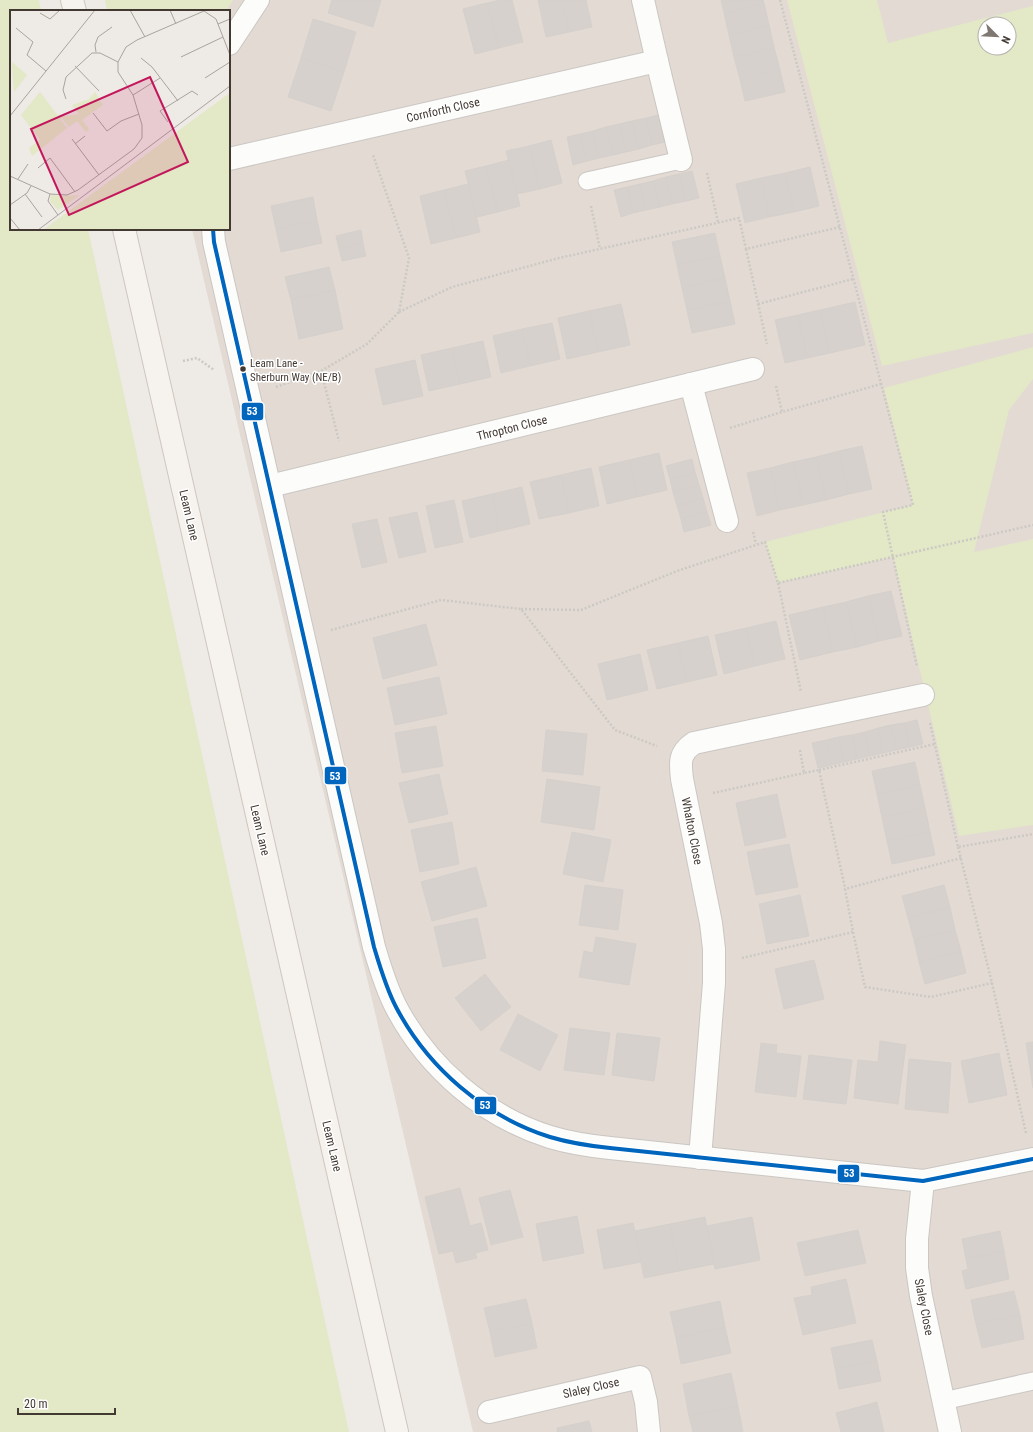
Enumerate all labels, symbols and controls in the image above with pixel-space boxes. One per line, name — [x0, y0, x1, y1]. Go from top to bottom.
inset map — [10, 10, 230, 230]
north arrow — [977, 16, 1017, 56]
text: N — [998, 34, 1013, 46]
street label: Cornforth Close — [405, 95, 481, 125]
place label: Leam Lane - Sherburn Way (NE/B) — [250, 357, 341, 384]
marker: Leam Lane - Sherburn Way (NE/B) — [238, 364, 248, 374]
line badge: 53 — [241, 402, 264, 421]
text: 53 — [246, 405, 258, 418]
street label: Thropton Close — [475, 412, 549, 444]
street label: Leam Lane — [176, 488, 202, 542]
line badge: 53 — [324, 766, 347, 785]
text: 53 — [329, 770, 341, 783]
street label: Whalton Close — [679, 796, 705, 866]
street label: Leam Lane — [247, 803, 273, 857]
line badge: 53 — [474, 1096, 497, 1115]
text: 53 — [479, 1099, 491, 1112]
street label: Leam Lane — [319, 1119, 345, 1173]
line badge: 53 — [837, 1164, 860, 1183]
text: 53 — [843, 1167, 855, 1180]
street label: Slaley Close — [912, 1277, 936, 1337]
street label: Slaley Close — [561, 1375, 621, 1401]
scale bar — [18, 1390, 115, 1416]
text: 20 m — [24, 1397, 48, 1411]

